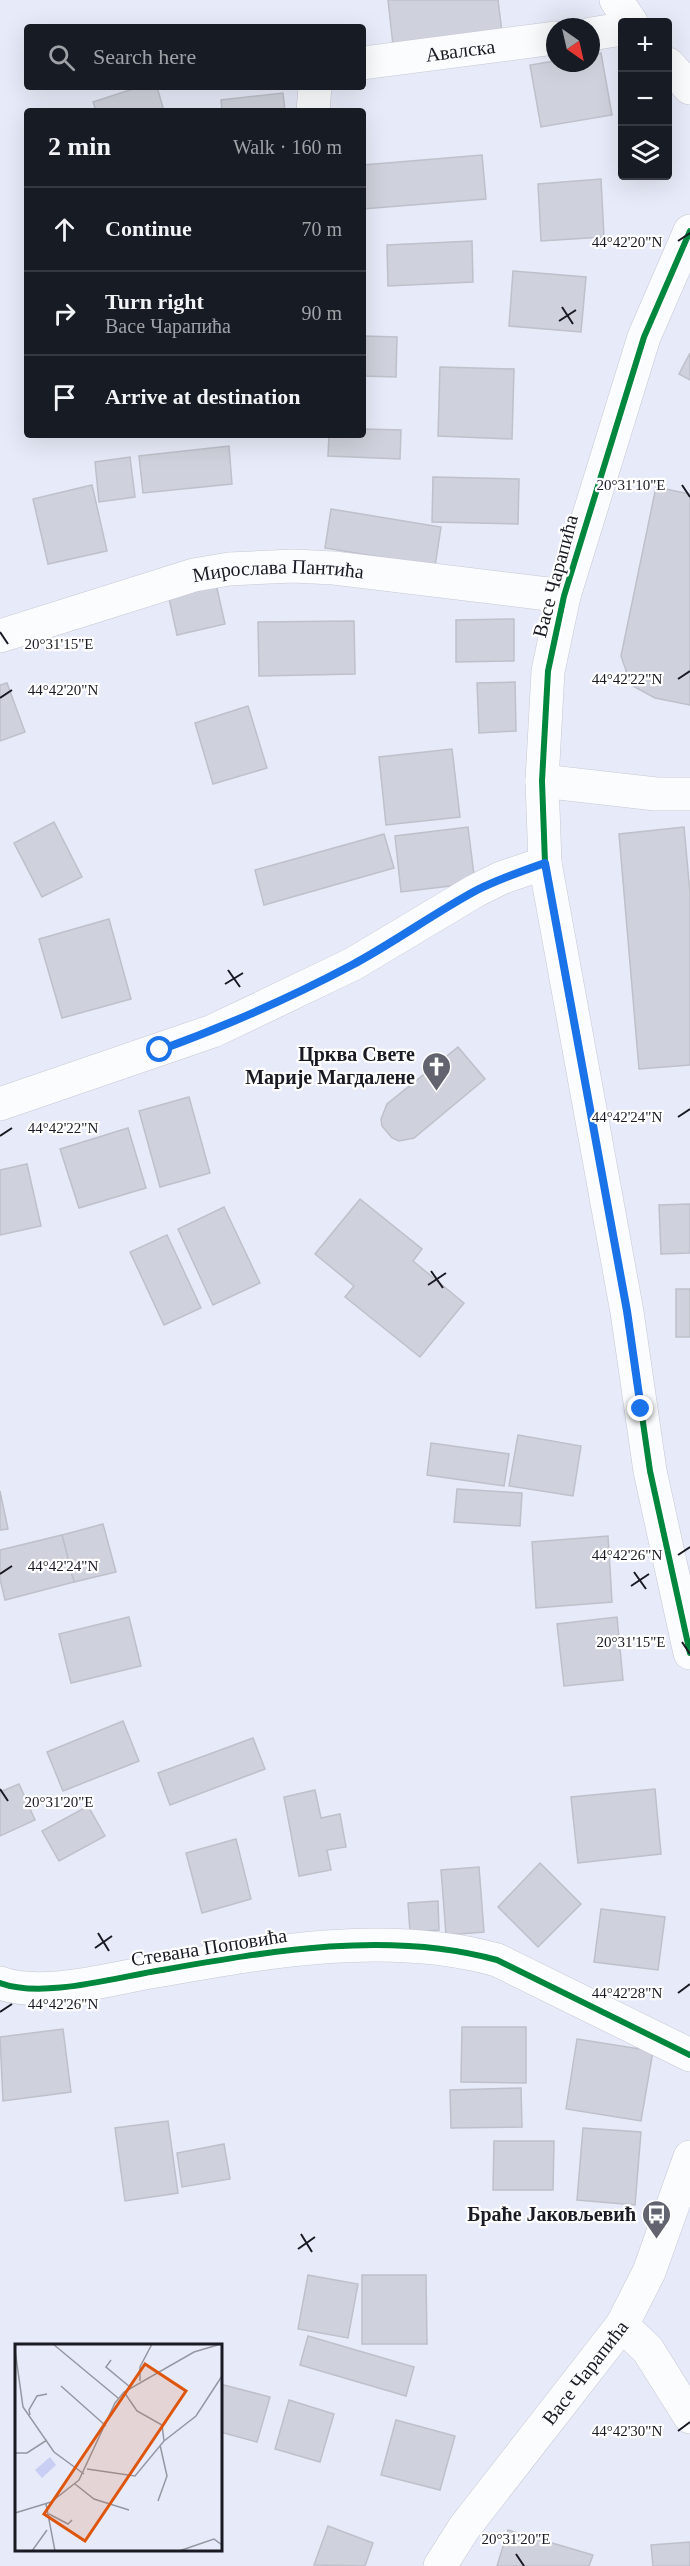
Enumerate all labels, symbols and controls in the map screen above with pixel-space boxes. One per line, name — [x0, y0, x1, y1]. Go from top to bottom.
north arrow — [546, 18, 600, 72]
map controls — [618, 18, 672, 180]
button: + — [618, 18, 672, 72]
search box — [24, 24, 366, 90]
street label: Авалска — [424, 35, 496, 66]
icon: search — [45, 41, 78, 74]
text: Search here — [93, 44, 196, 69]
button: − — [618, 72, 672, 126]
button: layers — [618, 126, 672, 180]
text: 2 min — [48, 132, 111, 161]
text: Walk · 160 m — [233, 136, 342, 158]
icon: ahead — [48, 213, 81, 246]
text: Continue — [105, 216, 192, 241]
text: 70 m — [301, 218, 342, 240]
text: 44°42'20"N — [592, 234, 662, 250]
text: Turn right — [105, 289, 204, 314]
icon: right — [48, 297, 81, 330]
text: 90 m — [301, 302, 342, 324]
text: Васе Чарапића — [105, 315, 231, 337]
icon: arrive — [48, 381, 81, 414]
text: Arrive at destination — [105, 384, 301, 409]
text: 20°31'10"E — [597, 477, 666, 493]
street label: Васе Чарапића — [528, 512, 583, 640]
street label: Мирослава Пантића — [191, 555, 365, 586]
text: 20°31'15"E — [25, 636, 94, 652]
text: 44°42'22"N — [592, 671, 662, 687]
text: 44°42'20"N — [28, 682, 98, 698]
route start — [146, 1036, 172, 1062]
place label: Црква Свете Марије Магдалене — [245, 1043, 415, 1089]
church icon: Црква Свете Марије Магдалене — [420, 1050, 452, 1092]
text: 44°42'24"N — [592, 1109, 662, 1125]
text: 44°42'22"N — [28, 1120, 98, 1136]
route end — [627, 1395, 653, 1421]
text: 44°42'26"N — [592, 1547, 662, 1563]
text: 44°42'24"N — [28, 1558, 98, 1574]
text: 20°31'15"E — [597, 1634, 666, 1650]
text: 20°31'20"E — [25, 1794, 94, 1810]
street label: Стевана Поповића — [129, 1924, 289, 1970]
text: 44°42'28"N — [592, 1985, 662, 2001]
text: 44°42'26"N — [28, 1996, 98, 2012]
bus stop icon: Браће Јаковљевић — [641, 2198, 673, 2240]
place label: Браће Јаковљевић — [467, 2203, 636, 2226]
street label: Васе Чарапића — [538, 2316, 632, 2429]
inset map — [15, 2344, 222, 2551]
text: 44°42'30"N — [592, 2423, 662, 2439]
text: 20°31'20"E — [482, 2531, 551, 2547]

